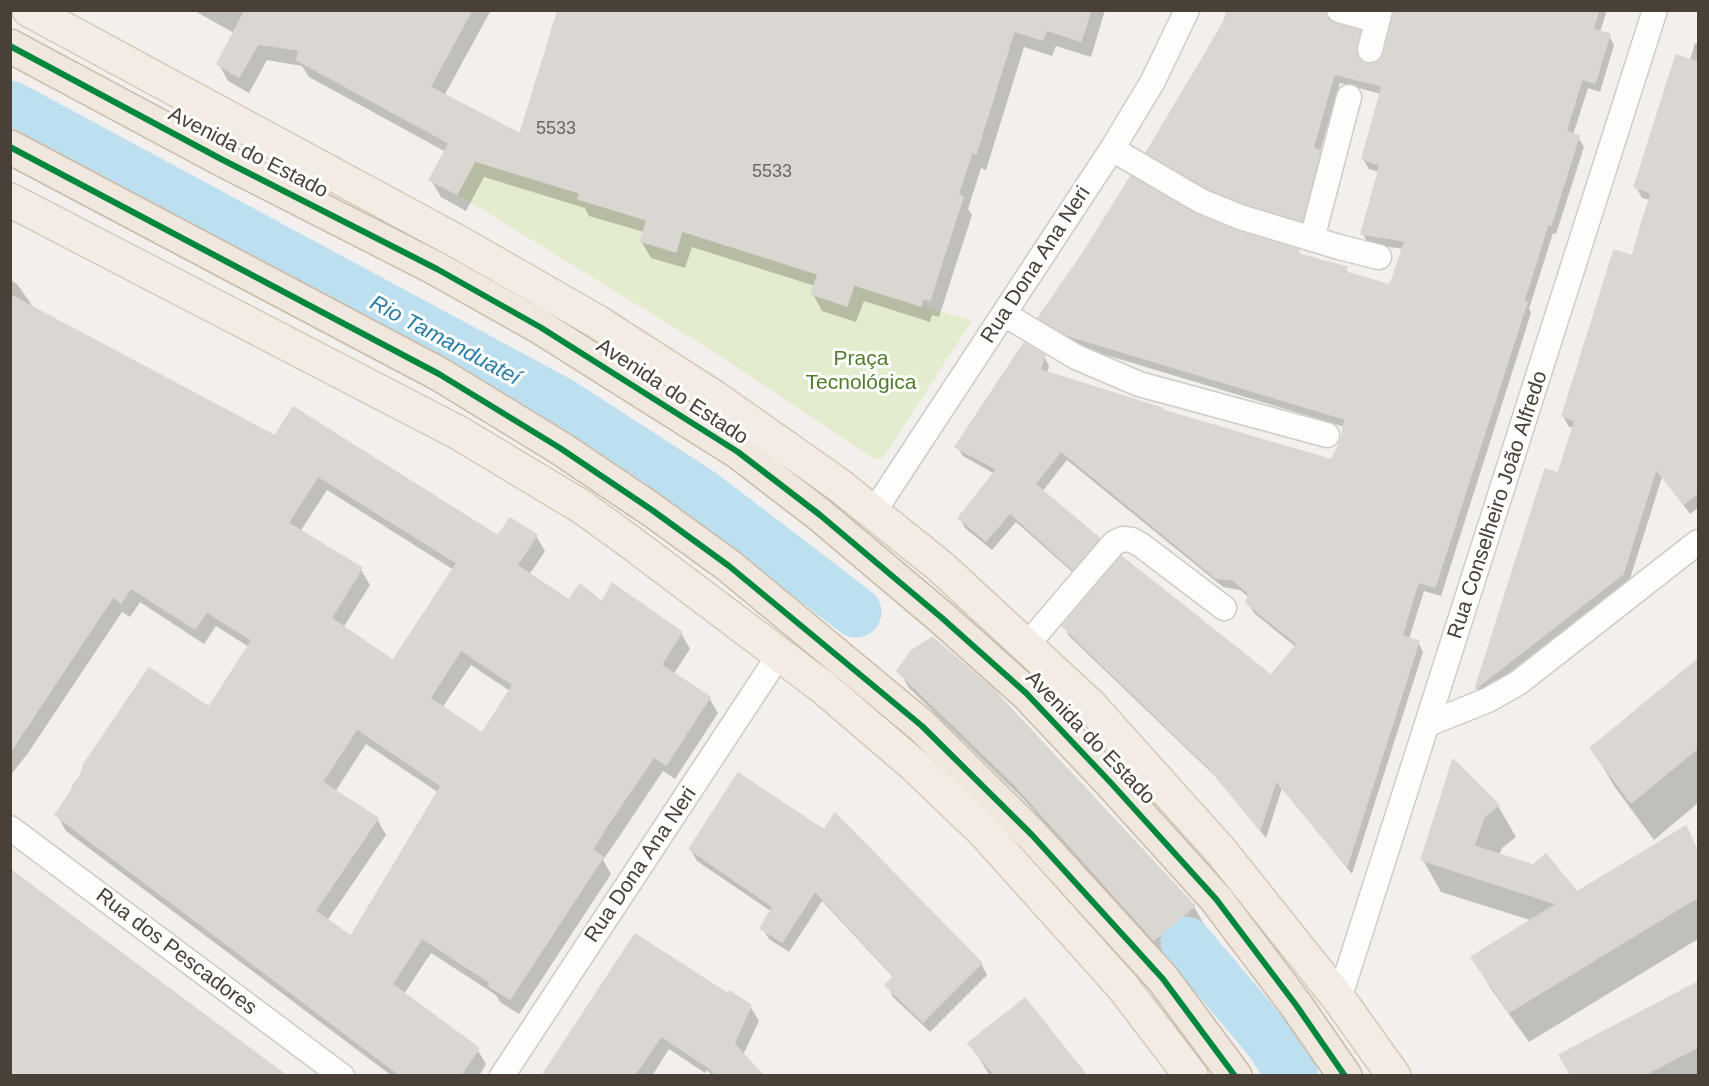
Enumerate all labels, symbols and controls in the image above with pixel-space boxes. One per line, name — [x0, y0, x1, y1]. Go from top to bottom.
street label: Avenida do Estado — [164, 102, 332, 204]
house number: 5533 — [536, 118, 576, 140]
house number: 5533 — [752, 161, 792, 183]
street label: Rua Dona Ana Neri — [976, 182, 1096, 348]
water label: Rio Tamanduateí — [365, 290, 525, 392]
street label: Avenida do Estado — [591, 334, 753, 450]
park label: Praça Tecnológica — [806, 346, 916, 396]
street label: Rua Conselheiro João Alfredo — [1443, 368, 1553, 642]
street label: Avenida do Estado — [1020, 666, 1160, 810]
street label: Rua Dona Ana Neri — [580, 782, 702, 948]
street label: Rua dos Pescadores — [91, 883, 261, 1021]

